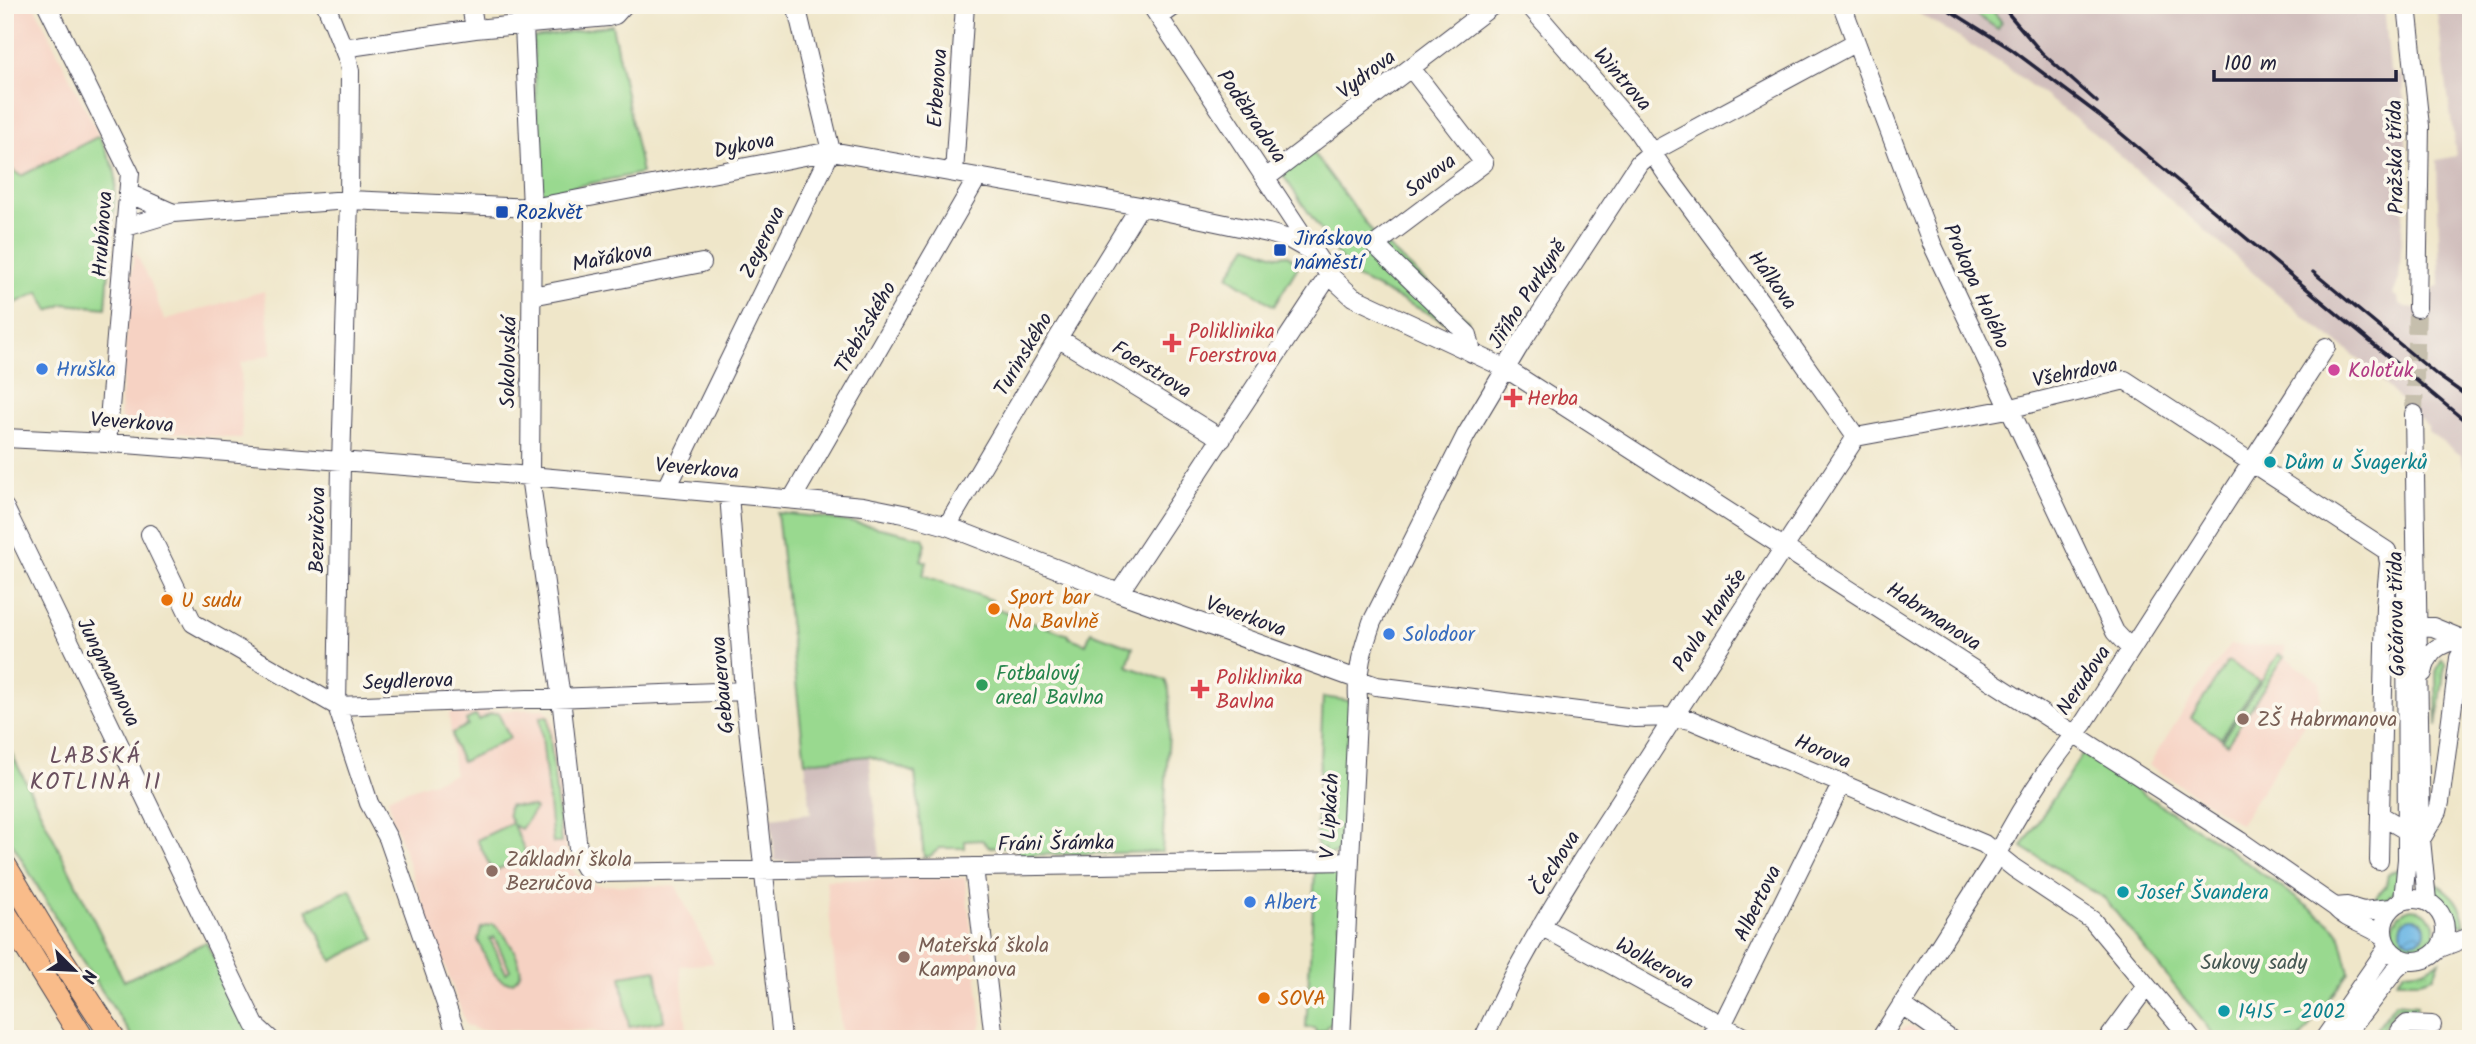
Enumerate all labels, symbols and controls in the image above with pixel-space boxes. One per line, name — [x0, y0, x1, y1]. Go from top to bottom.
scale bar — [2214, 38, 2396, 82]
street label: Wintrova — [1585, 41, 1659, 119]
street label: Vydrova — [1330, 42, 1403, 108]
street label: Erbenova — [919, 47, 958, 129]
text: 100 m — [2224, 48, 2277, 81]
street label: Poděbradova — [1207, 63, 1294, 170]
street label: Pražská třída — [2379, 99, 2414, 215]
street label: Dykova — [711, 124, 778, 169]
street label: Sovova — [1398, 146, 1464, 207]
street label: Hrubínova — [84, 190, 123, 278]
place label: Rozkvět — [516, 197, 584, 230]
street label: Zeyerova — [732, 201, 795, 284]
marker: Rozkvět — [494, 204, 510, 220]
street label: Prokopa Holého — [1933, 219, 2018, 355]
place label: Jiráskovo náměstí — [1294, 223, 1372, 280]
street label: Jiřího Purkyně — [1481, 233, 1576, 356]
street label: Mařákova — [569, 235, 655, 282]
marker: Jiráskovo náměstí — [1272, 242, 1288, 258]
street label: Hálkova — [1739, 244, 1805, 318]
street label: Třebízského — [827, 276, 906, 380]
street label: Turinského — [986, 306, 1062, 403]
street label: Sokolovská — [492, 314, 527, 408]
place label: Poliklinika Foerstrova — [1188, 316, 1277, 373]
street label: Foerstrova — [1105, 333, 1198, 408]
marker: Poliklinika Foerstrova — [1162, 333, 1182, 353]
street label: Všehrdova — [2030, 349, 2121, 398]
place label: Hruška — [56, 354, 116, 387]
place label: Koloťuk — [2348, 355, 2414, 388]
marker: Hruška — [34, 361, 50, 377]
marker: Koloťuk — [2326, 362, 2342, 378]
place label: Herba — [1527, 383, 1578, 416]
marker: Herba — [1505, 390, 1521, 406]
street label: Veverkova — [89, 404, 175, 443]
place label: Dům u Švagerků — [2284, 447, 2427, 480]
street label: Veverkova — [654, 449, 740, 490]
marker: Dům u Švagerků — [2262, 454, 2278, 470]
street label: Bezručova — [301, 486, 336, 574]
street label: Gočárova třída — [2380, 551, 2415, 677]
street label: Pavla Hanuše — [1665, 562, 1756, 679]
street label: Habrmanova — [1879, 574, 1987, 660]
place label: Sport bar Na Bavlně — [1008, 582, 1099, 639]
place label: U sudu — [181, 585, 242, 618]
street label: Veverkova — [1200, 588, 1291, 647]
marker: U sudu — [159, 592, 175, 608]
marker: Sport bar Na Bavlně — [986, 601, 1002, 617]
street label: Jungmannova — [67, 612, 148, 733]
place label: Solodoor — [1403, 619, 1476, 652]
marker: Solodoor — [1381, 626, 1397, 642]
street label: Gebauerova — [703, 635, 744, 735]
street label: Nerudova — [2048, 639, 2120, 723]
place label: Fotbalový areal Bavlna — [996, 658, 1104, 715]
place label: Poliklinika Bavlna — [1216, 662, 1303, 719]
street label: Seydlerova — [362, 664, 454, 701]
marker: Fotbalový areal Bavlna — [974, 677, 990, 693]
marker: Poliklinika Bavlna — [1190, 679, 1210, 699]
place label: ZŠ Habrmanova — [2257, 704, 2397, 737]
marker: ZŠ Habrmanova — [2235, 711, 2251, 727]
street label: Horova — [1789, 726, 1856, 779]
district label: LABSKÁ KOTLINA II — [30, 739, 162, 801]
street label: V Lipkách — [1312, 772, 1349, 860]
street label: Čechova — [1523, 824, 1590, 903]
street label: Fráni Šrámka — [997, 827, 1115, 862]
place label: Základní škola Bezručova — [506, 844, 632, 901]
street label: Albertova — [1726, 860, 1791, 948]
marker: Základní škola Bezručova — [484, 863, 500, 879]
place label: Josef Švandera — [2137, 877, 2269, 910]
marker: Josef Švandera — [2115, 884, 2131, 900]
place label: Albert — [1264, 887, 1318, 920]
marker: Albert — [1242, 894, 1258, 910]
street label: Wolkerova — [1609, 929, 1700, 999]
place label: Mateřská škola Kampanova — [918, 930, 1049, 987]
north arrow — [38, 936, 108, 1006]
park label: Sukovy sady — [2201, 947, 2308, 980]
marker: Mateřská škola Kampanova — [896, 949, 912, 965]
text: N — [72, 965, 104, 988]
place label: SOVA — [1278, 983, 1326, 1016]
marker: SOVA — [1256, 990, 1272, 1006]
place label: 1415 - 2002 — [2238, 996, 2346, 1029]
marker: 1415 - 2002 — [2216, 1003, 2232, 1019]

